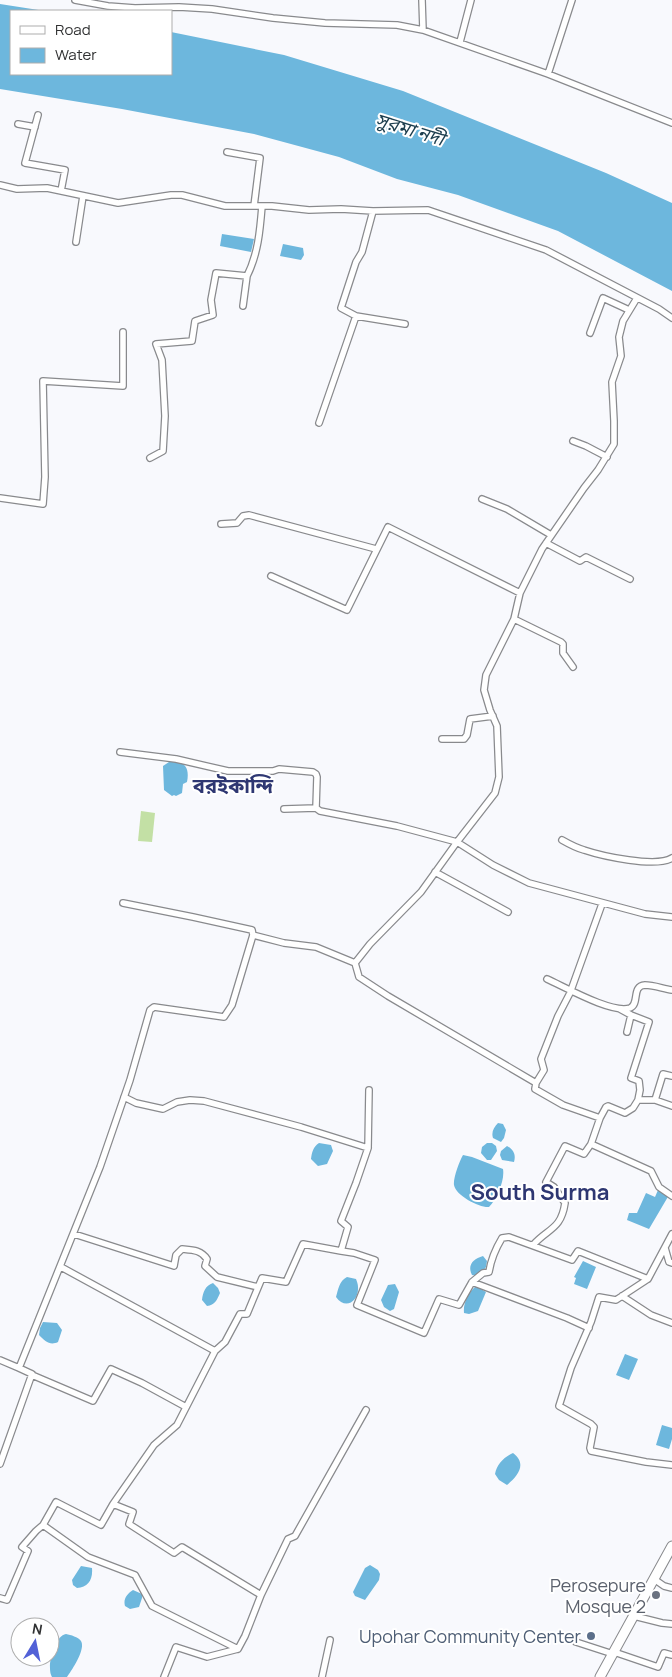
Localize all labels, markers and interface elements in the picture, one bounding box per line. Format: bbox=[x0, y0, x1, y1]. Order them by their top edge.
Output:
legend bbox=[10, 10, 172, 75]
text: Road bbox=[55, 19, 91, 40]
text: Water bbox=[55, 44, 97, 65]
water label: সুরমা নদী bbox=[372, 106, 451, 153]
district label: বরইকান্দি bbox=[192, 772, 274, 799]
district label: South Surma bbox=[471, 1177, 609, 1207]
place label: Perosepure Mosque 2 bbox=[550, 1573, 646, 1618]
marker: Perosepure Mosque 2 bbox=[650, 1589, 662, 1601]
north arrow bbox=[10, 1617, 60, 1667]
text: N bbox=[31, 1618, 44, 1639]
place label: Upohar Community Center bbox=[359, 1624, 582, 1648]
marker: Upohar Community Center bbox=[585, 1630, 597, 1642]

